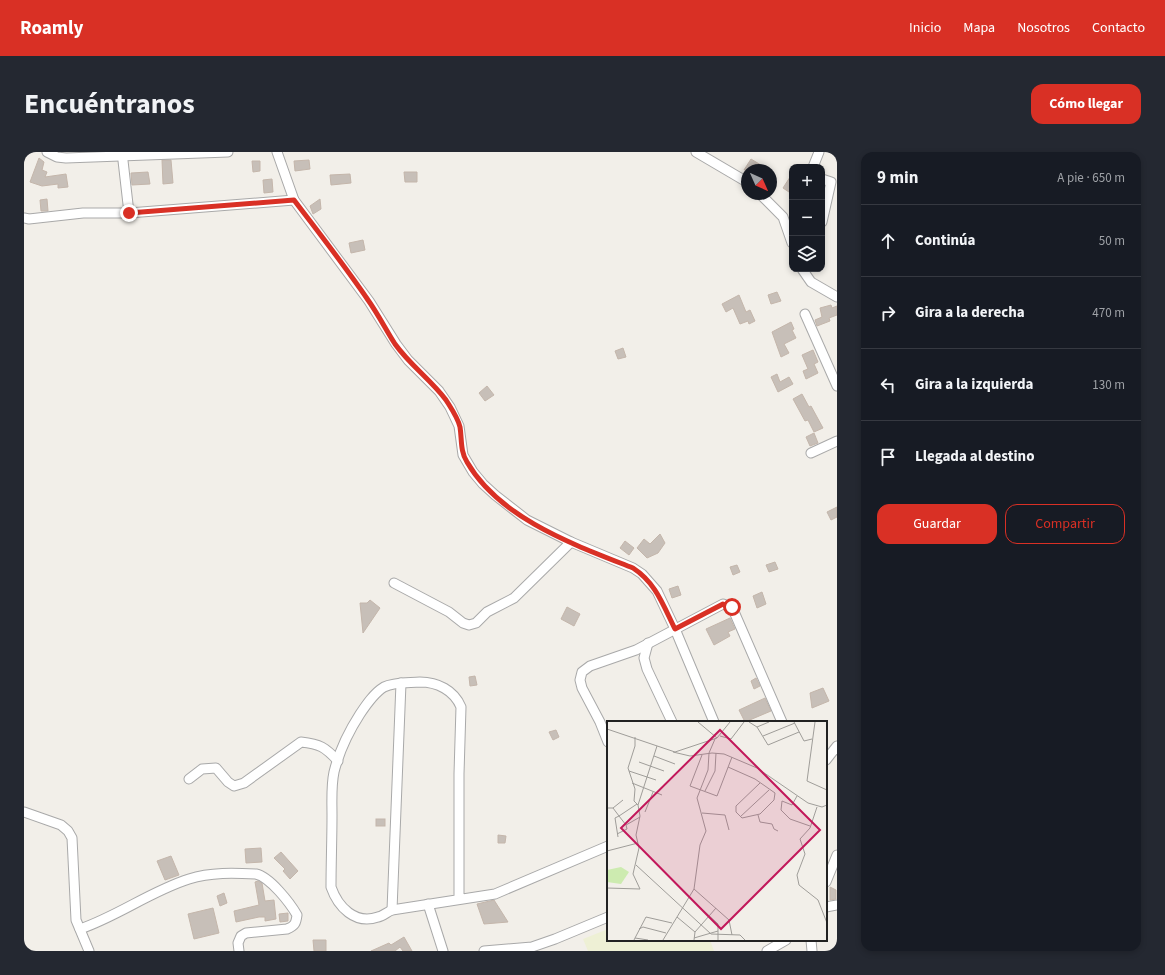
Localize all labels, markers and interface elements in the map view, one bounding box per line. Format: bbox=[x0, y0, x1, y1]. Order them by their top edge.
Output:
text: Roamly bbox=[20, 15, 83, 42]
text: Inicio bbox=[909, 18, 941, 38]
text: Mapa bbox=[963, 18, 995, 38]
text: Nosotros bbox=[1017, 18, 1070, 38]
text: Contacto bbox=[1092, 18, 1145, 38]
text: Encuéntranos bbox=[24, 84, 195, 124]
button: Cómo llegar bbox=[1031, 84, 1141, 124]
north arrow bbox=[741, 164, 777, 200]
map controls bbox=[789, 164, 825, 272]
button: + bbox=[789, 164, 825, 200]
text: 9 min bbox=[877, 166, 918, 190]
text: A pie · 650 m bbox=[1057, 169, 1125, 187]
button: − bbox=[789, 200, 825, 236]
route end bbox=[120, 204, 138, 222]
icon: ahead bbox=[877, 230, 899, 252]
text: Continúa bbox=[915, 230, 976, 251]
text: 50 m bbox=[1099, 232, 1125, 250]
button: layers bbox=[789, 236, 825, 272]
icon: right bbox=[877, 302, 899, 324]
text: Gira a la derecha bbox=[915, 302, 1025, 323]
text: 470 m bbox=[1092, 304, 1125, 322]
icon: left bbox=[877, 374, 899, 396]
text: Gira a la izquierda bbox=[915, 374, 1034, 395]
text: 130 m bbox=[1092, 376, 1125, 394]
icon: arrive bbox=[877, 446, 899, 468]
text: Llegada al destino bbox=[915, 446, 1035, 467]
button: Guardar bbox=[877, 504, 997, 544]
button: Compartir bbox=[1005, 504, 1125, 544]
route start bbox=[723, 598, 741, 616]
inset map bbox=[607, 721, 827, 941]

